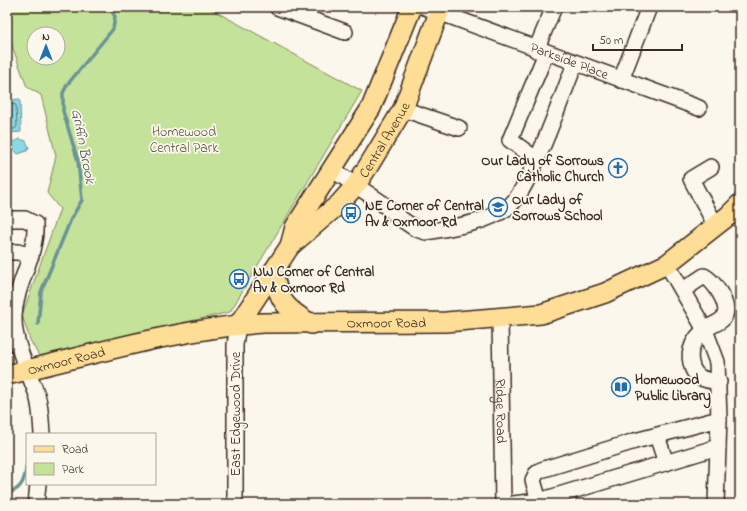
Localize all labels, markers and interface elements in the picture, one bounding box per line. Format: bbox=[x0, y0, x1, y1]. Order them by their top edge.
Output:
north arrow bbox=[26, 26, 66, 66]
scale bar bbox=[593, 26, 682, 52]
text: N bbox=[42, 29, 50, 45]
text: 50 m bbox=[599, 32, 623, 50]
street label: Parkside Place bbox=[527, 38, 612, 86]
street label: Central Avenue bbox=[354, 99, 417, 183]
water label: Griffin Brook bbox=[65, 107, 101, 187]
park label: Homewood Central Park bbox=[150, 122, 219, 159]
place label: Our Lady of Sorrows Catholic Church bbox=[481, 151, 604, 188]
church icon: Our Lady of Sorrows Catholic Church bbox=[607, 157, 629, 179]
place label: Our Lady of Sorrows School bbox=[512, 190, 603, 227]
place label: NE Corner of Central Av & Oxmoor Rd bbox=[365, 196, 484, 233]
school or university icon: Our Lady of Sorrows School bbox=[487, 196, 509, 218]
bus stop icon: NE Corner of Central Av & Oxmoor Rd bbox=[340, 202, 362, 224]
place label: NW Corner of Central Av & Oxmoor Rd bbox=[253, 262, 375, 299]
bus stop icon: NW Corner of Central Av & Oxmoor Rd bbox=[228, 268, 250, 290]
street label: Oxmoor Road bbox=[347, 313, 426, 335]
street label: Oxmoor Road bbox=[26, 342, 108, 382]
street label: East Edgewood Drive bbox=[226, 351, 248, 476]
place label: Homewood Public Library bbox=[635, 370, 711, 409]
library icon: Homewood Public Library bbox=[610, 376, 632, 398]
street label: Ridge Road bbox=[488, 378, 511, 444]
legend bbox=[26, 433, 156, 485]
text: Road bbox=[62, 441, 88, 459]
text: Park bbox=[62, 461, 84, 479]

